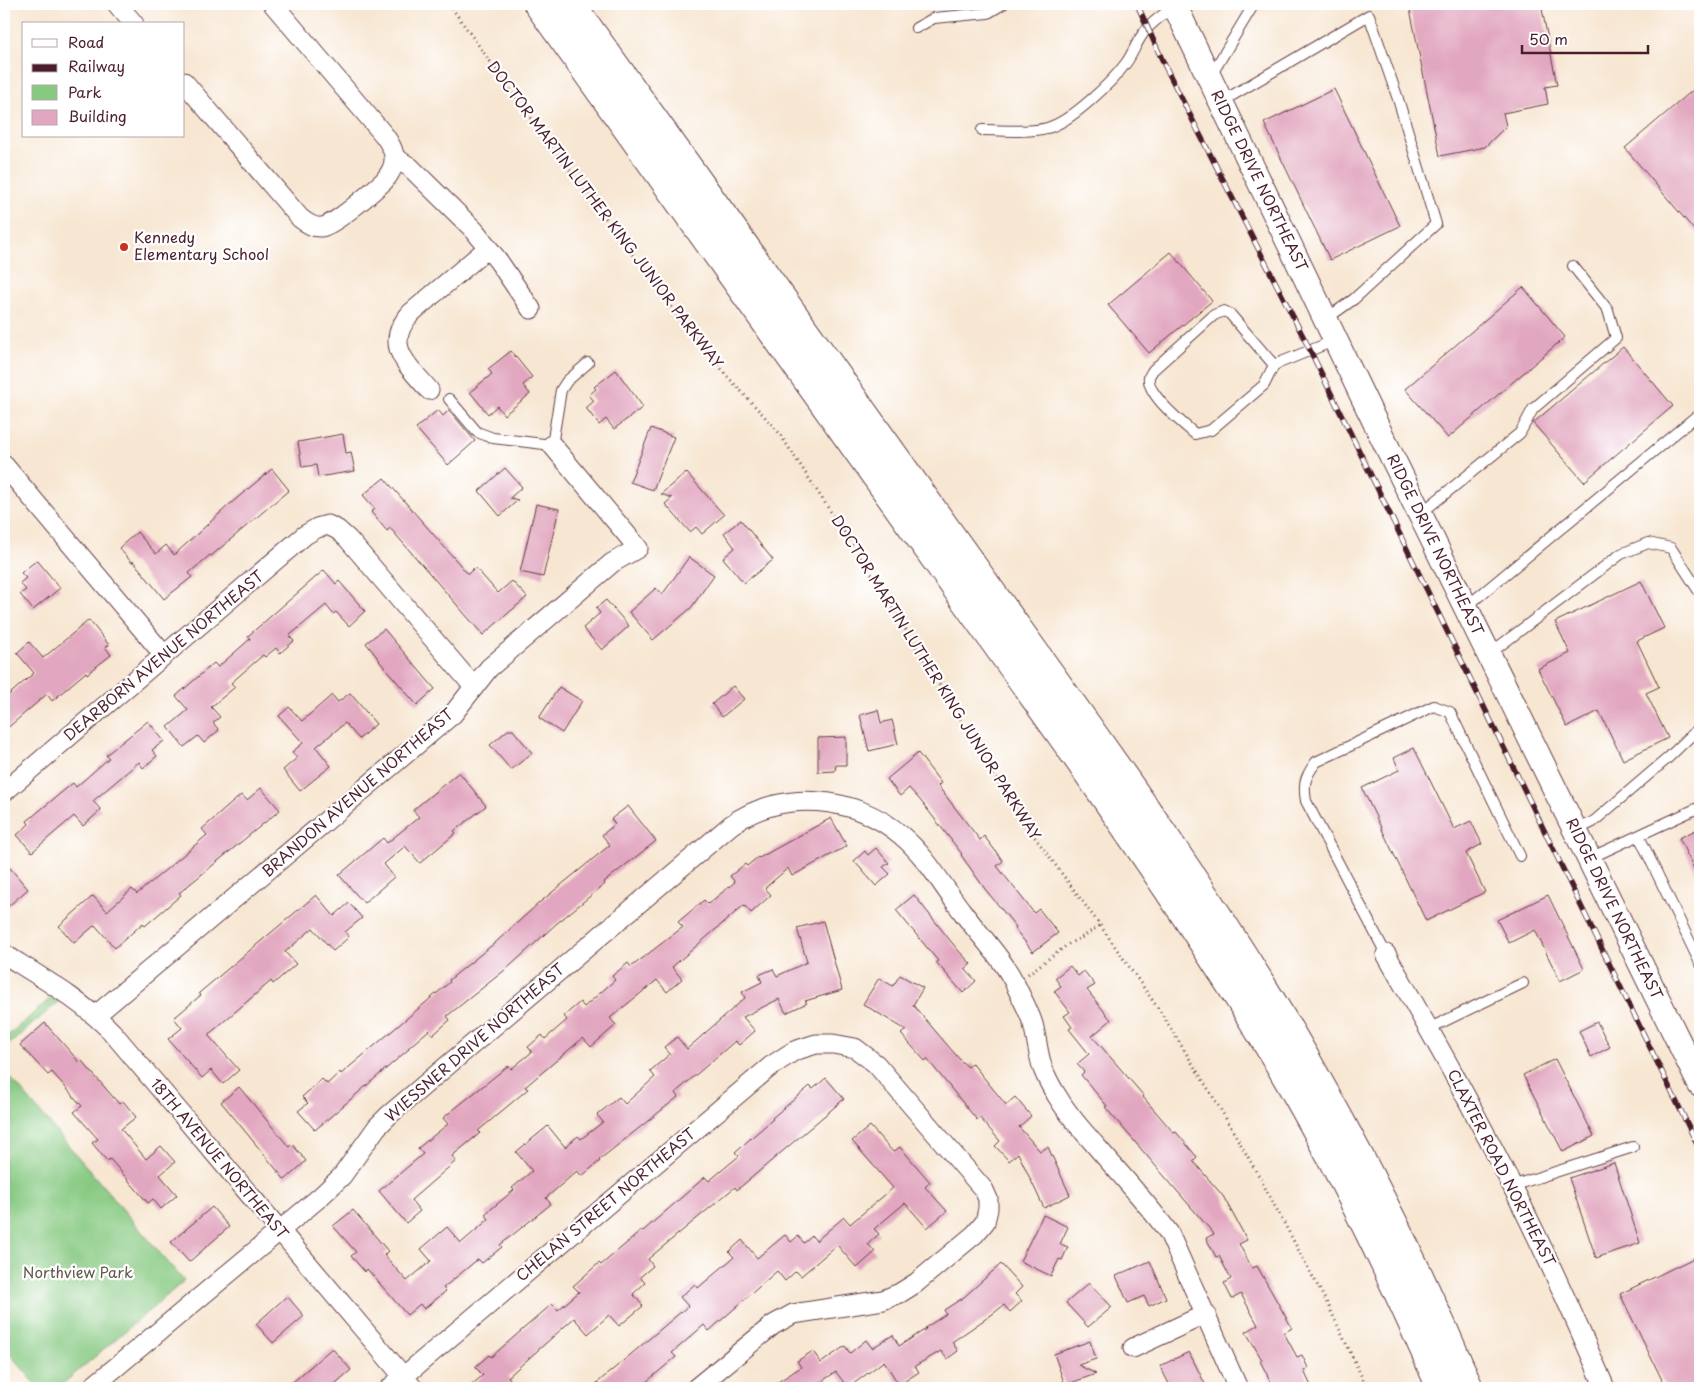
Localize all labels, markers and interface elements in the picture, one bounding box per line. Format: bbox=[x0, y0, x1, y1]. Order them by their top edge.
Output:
legend bbox=[22, 22, 185, 138]
scale bar bbox=[1522, 22, 1648, 54]
text: 50 m bbox=[1529, 27, 1568, 50]
text: Road bbox=[68, 30, 104, 53]
text: Railway bbox=[68, 54, 125, 77]
street label: DOCTOR MARTIN LUTHER KING JUNIOR PARKWAY bbox=[483, 55, 730, 373]
text: Park bbox=[68, 80, 102, 103]
street label: RIDGE DRIVE NORTHEAST bbox=[1206, 86, 1315, 276]
text: Building bbox=[68, 104, 127, 127]
place label: Kennedy Elementary School bbox=[134, 225, 269, 265]
marker: Kennedy Elementary School bbox=[118, 241, 130, 253]
street label: RIDGE DRIVE NORTHEAST bbox=[1382, 450, 1491, 640]
street label: DOCTOR MARTIN LUTHER KING JUNIOR PARKWAY bbox=[827, 510, 1048, 845]
street label: DEARBORN AVENUE NORTHEAST bbox=[58, 564, 269, 746]
street label: BRANDON AVENUE NORTHEAST bbox=[256, 702, 458, 882]
street label: RIDGE DRIVE NORTHEAST bbox=[1561, 814, 1670, 1004]
street label: WIESSNER DRIVE NORTHEAST bbox=[379, 957, 569, 1126]
street label: CLAXTER ROAD NORTHEAST bbox=[1442, 1065, 1563, 1271]
street label: 18TH AVENUE NORTHEAST bbox=[146, 1072, 295, 1244]
street label: CHELAN STREET NORTHEAST bbox=[510, 1121, 700, 1286]
park label: Northview Park bbox=[23, 1260, 133, 1283]

